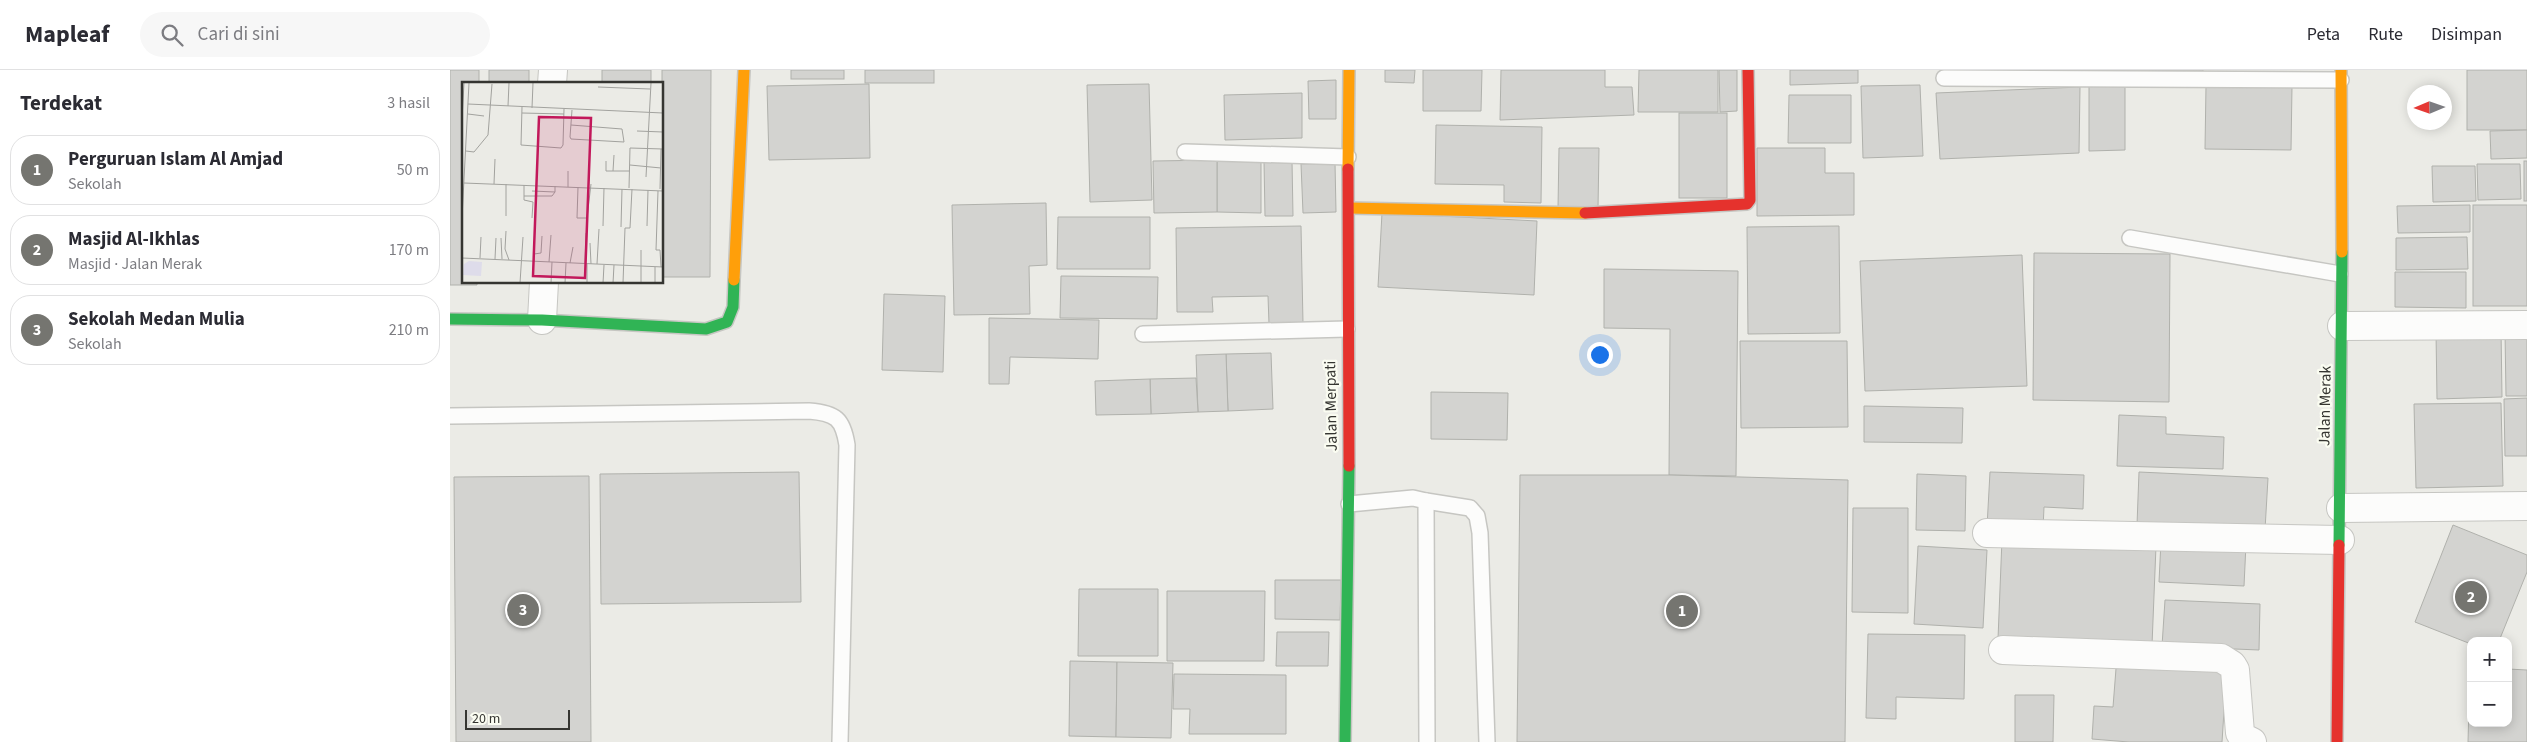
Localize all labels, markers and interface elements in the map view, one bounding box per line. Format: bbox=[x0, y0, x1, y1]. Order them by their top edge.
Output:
search box bbox=[140, 12, 490, 57]
text: Mapleaf bbox=[25, 17, 110, 52]
icon: search bbox=[158, 21, 186, 49]
text: Cari di sini bbox=[198, 21, 280, 48]
text: Peta bbox=[2307, 22, 2340, 47]
text: Rute bbox=[2368, 22, 2403, 47]
text: Disimpan bbox=[2431, 22, 2502, 47]
inset map bbox=[462, 82, 664, 284]
north arrow bbox=[2407, 85, 2452, 130]
text: Terdekat bbox=[20, 88, 102, 118]
text: 3 hasil bbox=[387, 92, 430, 114]
text: Perguruan Islam Al Amjad bbox=[68, 146, 283, 173]
text: 1 bbox=[33, 159, 41, 181]
text: 50 m bbox=[397, 159, 429, 181]
text: Sekolah bbox=[68, 173, 122, 195]
text: Masjid Al-Ikhlas bbox=[68, 226, 200, 253]
text: 2 bbox=[33, 239, 41, 261]
text: 170 m bbox=[389, 239, 429, 261]
text: Masjid · Jalan Merak bbox=[68, 253, 202, 275]
text: Sekolah Medan Mulia bbox=[68, 306, 245, 333]
text: 3 bbox=[33, 319, 41, 341]
text: 210 m bbox=[389, 319, 429, 341]
text: Sekolah bbox=[68, 333, 122, 355]
your location bbox=[1587, 342, 1613, 368]
street label: Jalan Merpati bbox=[1319, 360, 1343, 452]
street label: Jalan Merak bbox=[2313, 365, 2337, 446]
pin: 2 bbox=[2455, 578, 2487, 616]
pin: 3 bbox=[507, 591, 539, 629]
pin: 1 bbox=[1666, 592, 1698, 630]
map controls bbox=[2467, 637, 2512, 727]
button: + bbox=[2467, 637, 2512, 682]
button: − bbox=[2467, 682, 2512, 727]
scale bar bbox=[465, 707, 570, 730]
text: 20 m bbox=[472, 709, 500, 729]

